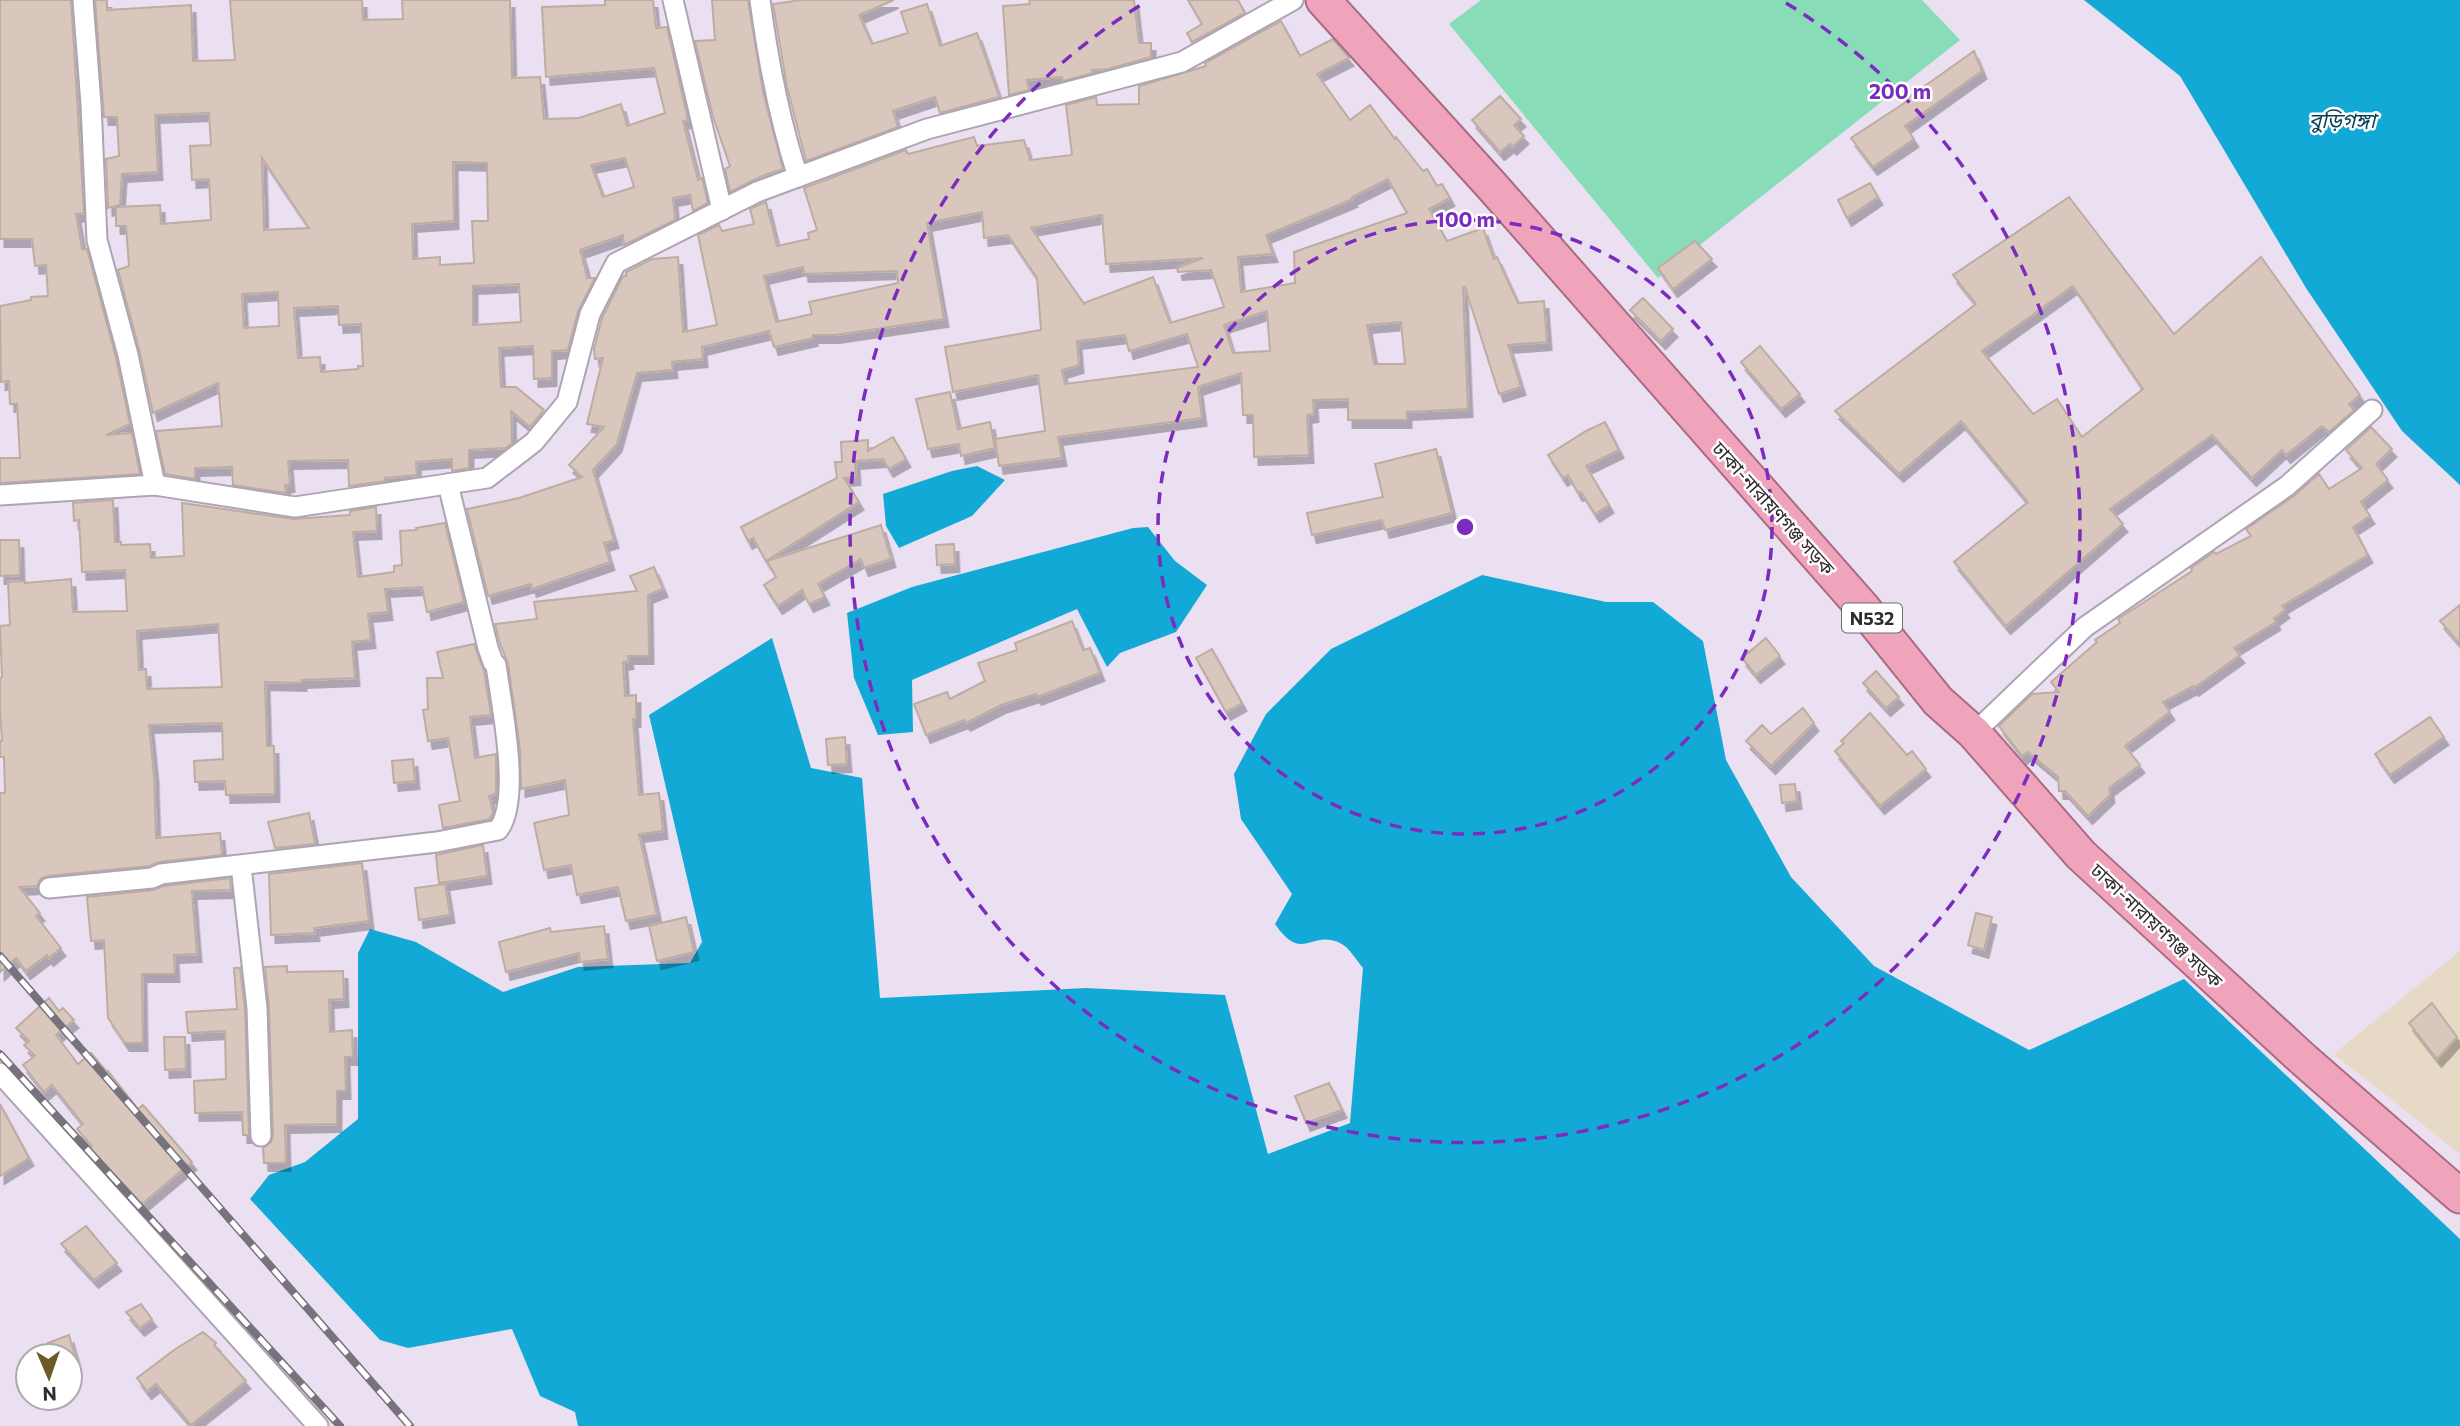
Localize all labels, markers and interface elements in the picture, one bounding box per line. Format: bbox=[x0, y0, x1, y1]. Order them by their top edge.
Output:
text: 200 m bbox=[1869, 78, 1931, 103]
water label: বুড়িগঙ্গা bbox=[2309, 107, 2380, 133]
text: 100 m bbox=[1435, 206, 1495, 231]
street label: ঢাকা-নারায়ণগঞ্জ সড়ক bbox=[1707, 436, 1840, 580]
centre of rings bbox=[1453, 515, 1477, 539]
road number: N532 bbox=[1842, 604, 1902, 632]
street label: ঢাকা-নারায়ণগঞ্জ সড়ক bbox=[2086, 857, 2228, 992]
north arrow bbox=[14, 1342, 84, 1412]
text: N bbox=[42, 1383, 57, 1406]

